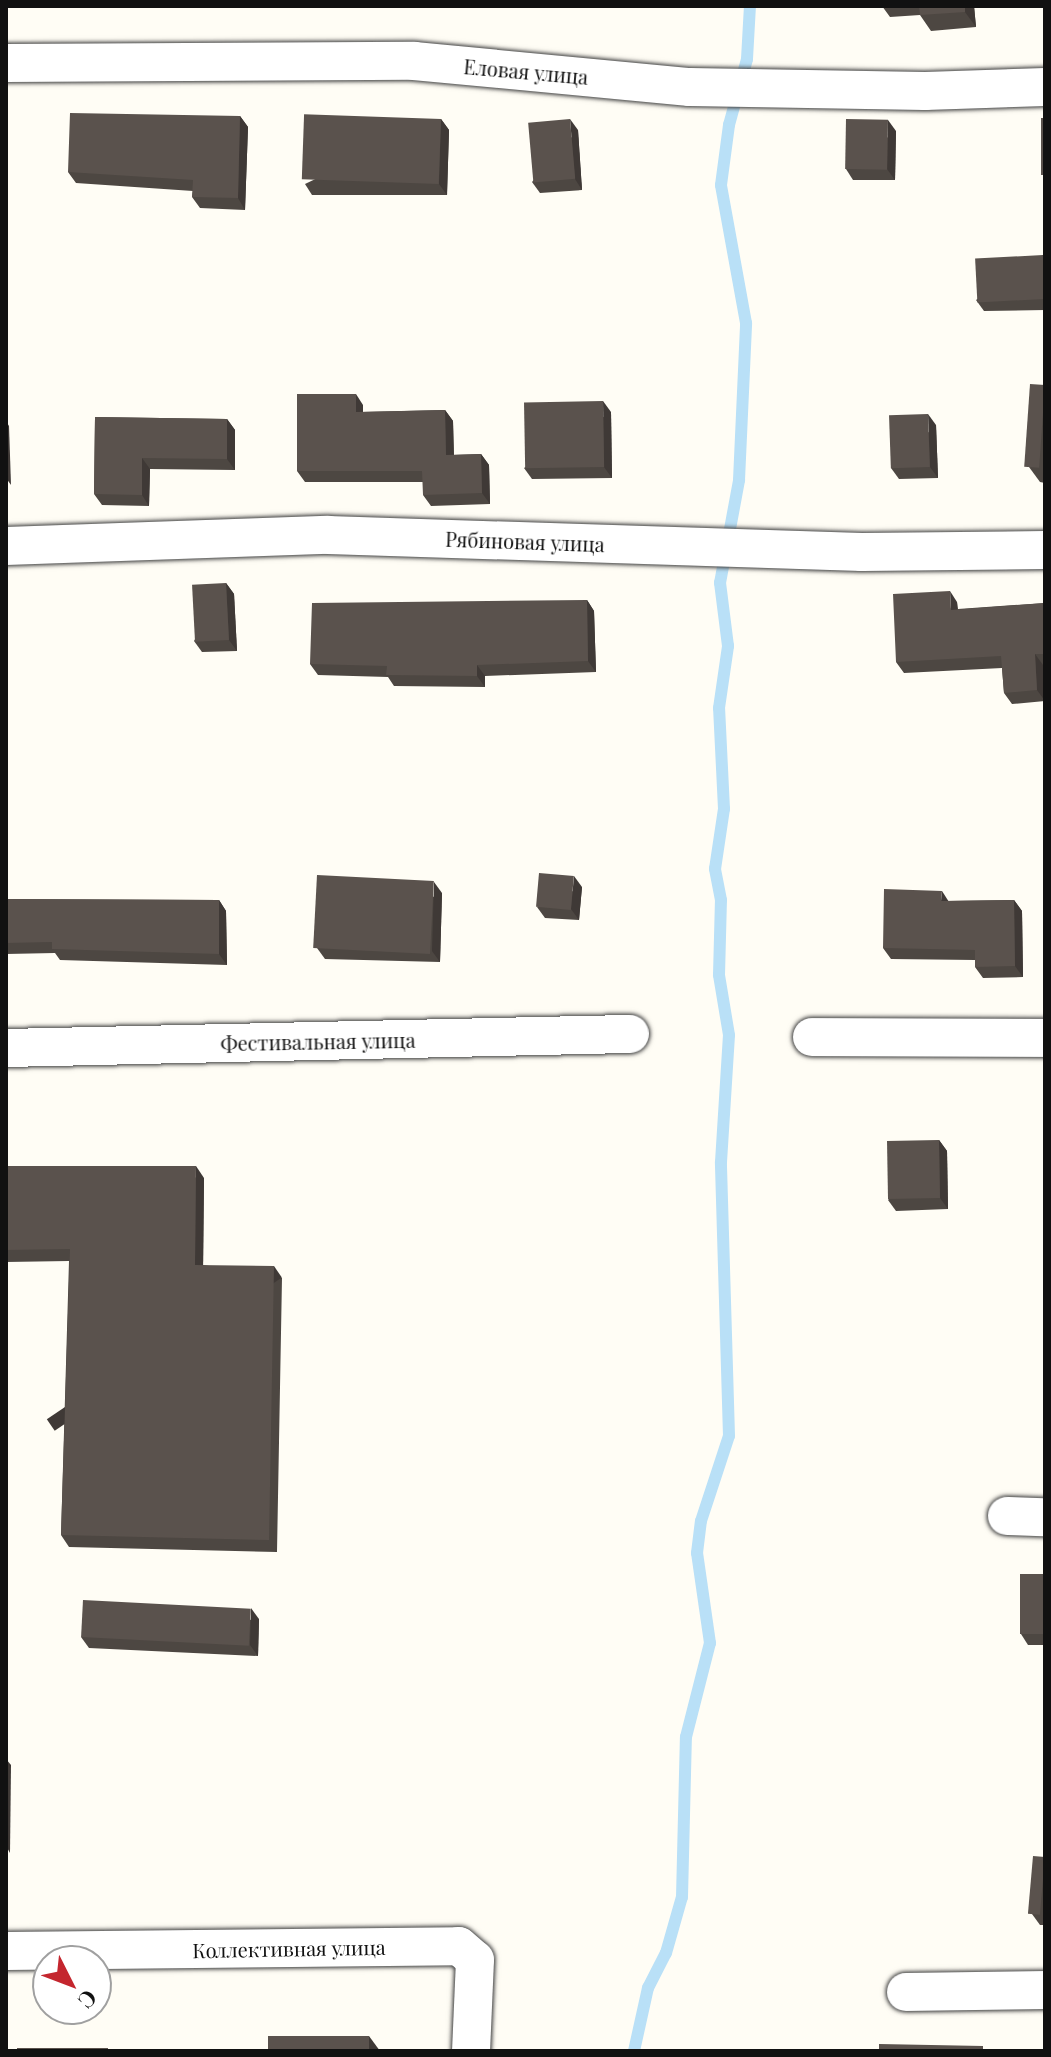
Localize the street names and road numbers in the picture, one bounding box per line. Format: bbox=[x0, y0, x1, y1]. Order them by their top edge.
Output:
street label: Еловая улица bbox=[463, 54, 589, 88]
street label: Рябиновая улица bbox=[445, 526, 605, 556]
street label: Фестивальная улица bbox=[220, 1027, 416, 1055]
street label: Коллективная улица bbox=[192, 1934, 386, 1962]

